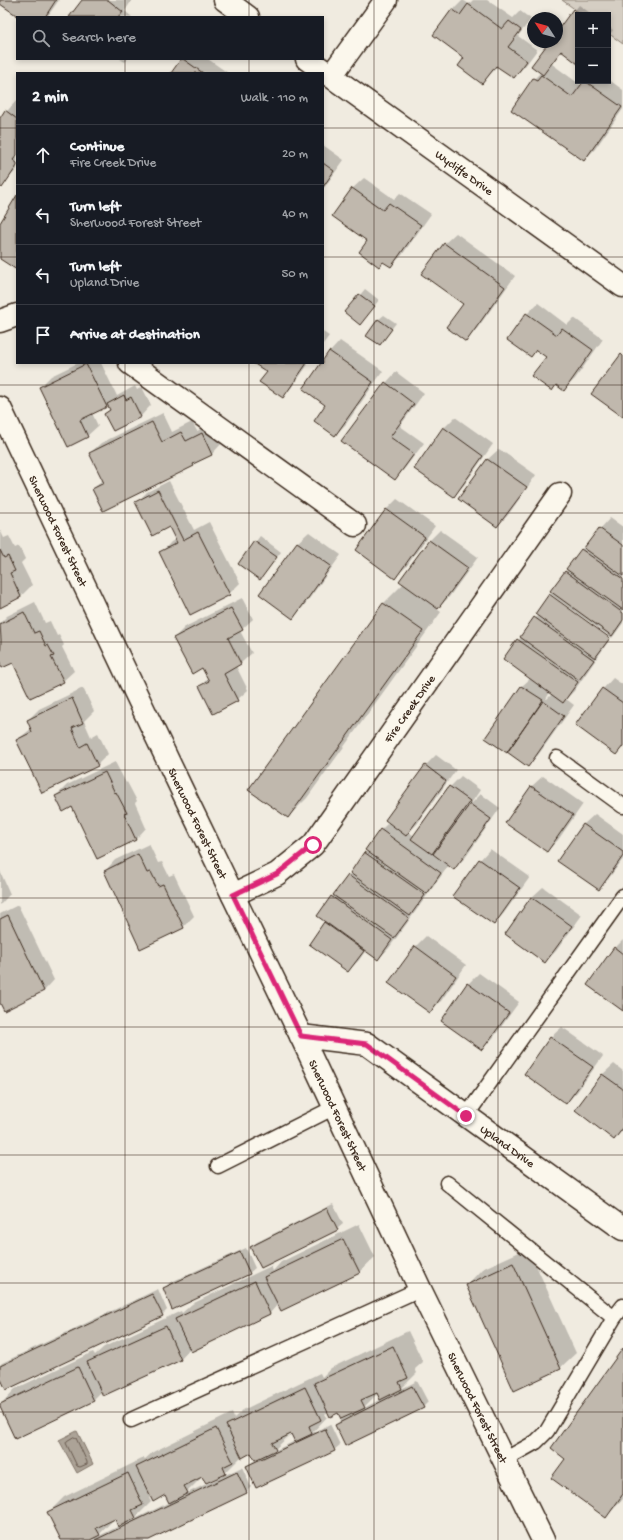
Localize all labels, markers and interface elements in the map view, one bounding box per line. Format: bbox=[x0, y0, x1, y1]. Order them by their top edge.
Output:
north arrow bbox=[527, 12, 563, 48]
map controls bbox=[575, 12, 611, 84]
button: + bbox=[575, 12, 611, 48]
search box bbox=[16, 16, 324, 60]
icon: search bbox=[30, 27, 52, 49]
text: Search here bbox=[62, 29, 136, 47]
button: − bbox=[575, 48, 611, 84]
text: 2 min bbox=[32, 88, 68, 108]
text: Walk · 110 m bbox=[241, 91, 308, 106]
text: Continue bbox=[70, 138, 124, 156]
icon: ahead bbox=[32, 144, 54, 166]
text: 20 m bbox=[282, 147, 308, 162]
street label: Wycliffe Drive bbox=[432, 148, 496, 200]
text: Fire Creek Drive bbox=[70, 156, 156, 171]
text: Turn left bbox=[70, 198, 121, 216]
icon: left bbox=[32, 204, 54, 226]
text: 40 m bbox=[282, 207, 308, 222]
text: Sherwood Forest Street bbox=[70, 216, 201, 231]
text: Turn left bbox=[70, 258, 121, 276]
icon: left bbox=[32, 264, 54, 286]
text: 50 m bbox=[281, 267, 308, 282]
text: Upland Drive bbox=[70, 276, 139, 291]
icon: arrive bbox=[32, 324, 54, 346]
text: Arrive at destination bbox=[70, 326, 200, 344]
street label: Sherwood Forest Street bbox=[24, 474, 90, 590]
street label: Fire Creek Drive bbox=[382, 672, 440, 747]
street label: Sherwood Forest Street bbox=[164, 766, 229, 883]
route start bbox=[304, 836, 322, 854]
street label: Sherwood Forest Street bbox=[304, 1058, 369, 1175]
route end bbox=[457, 1107, 475, 1125]
street label: Upland Drive bbox=[476, 1123, 537, 1172]
street label: Sherwood Forest Street bbox=[443, 1351, 510, 1467]

